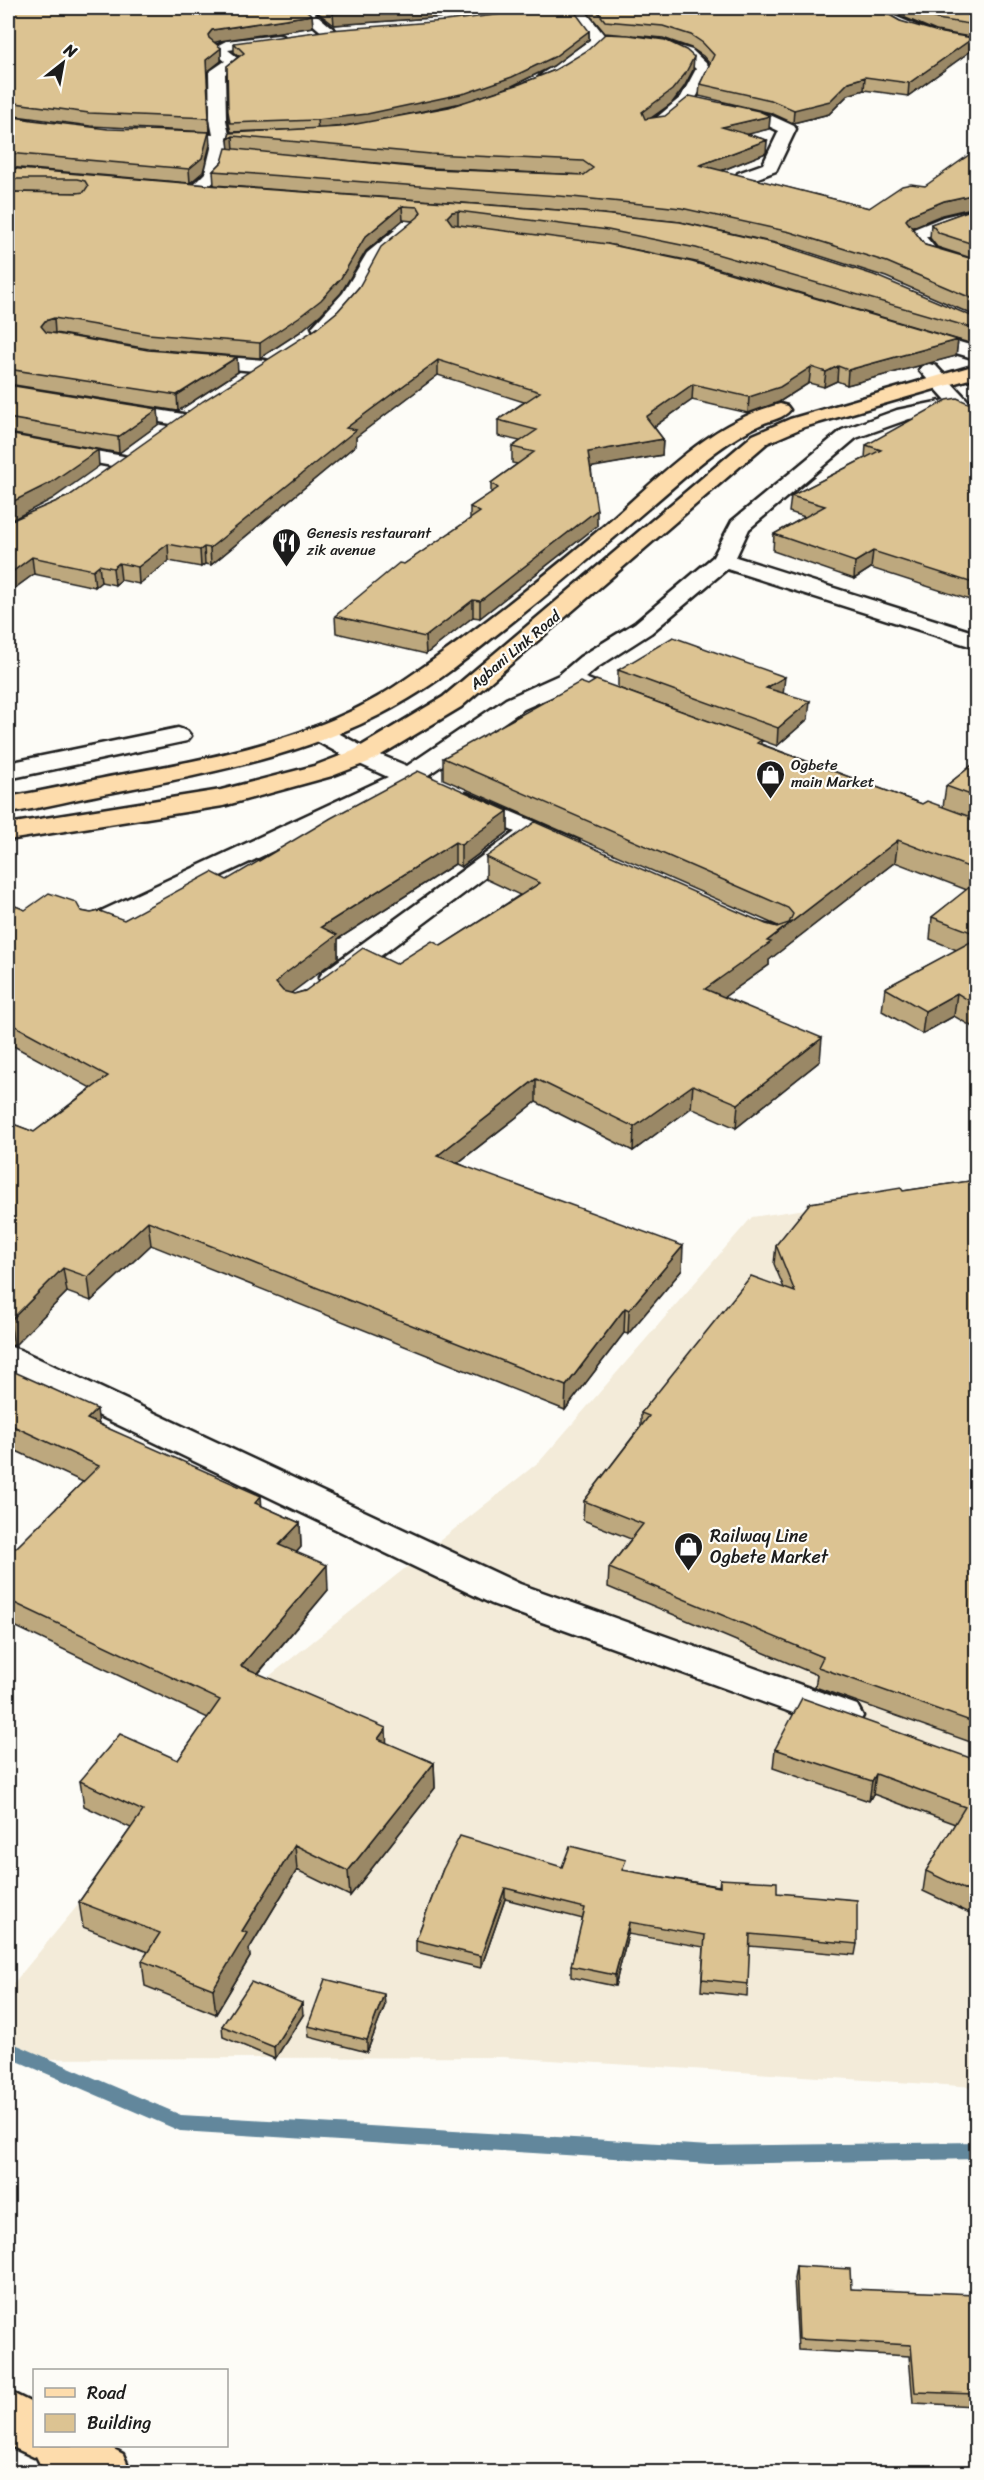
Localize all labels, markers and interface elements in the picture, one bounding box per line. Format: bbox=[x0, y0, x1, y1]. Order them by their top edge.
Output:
north arrow bbox=[33, 33, 93, 93]
text: N bbox=[57, 35, 83, 66]
place label: Genesis restaurant zik avenue bbox=[306, 520, 432, 563]
restaurant icon: Genesis restaurant zik avenue bbox=[270, 526, 302, 568]
street label: Agbani Link Road bbox=[463, 603, 567, 697]
place label: Ogbete main Market bbox=[791, 752, 875, 795]
shop icon: Ogbete main Market bbox=[754, 758, 786, 800]
place label: Railway Line Ogbete Market bbox=[710, 1520, 829, 1573]
shop icon: Railway Line Ogbete Market bbox=[673, 1530, 705, 1572]
legend bbox=[33, 2369, 228, 2447]
text: Road bbox=[87, 2377, 127, 2409]
text: Building bbox=[87, 2407, 151, 2439]

